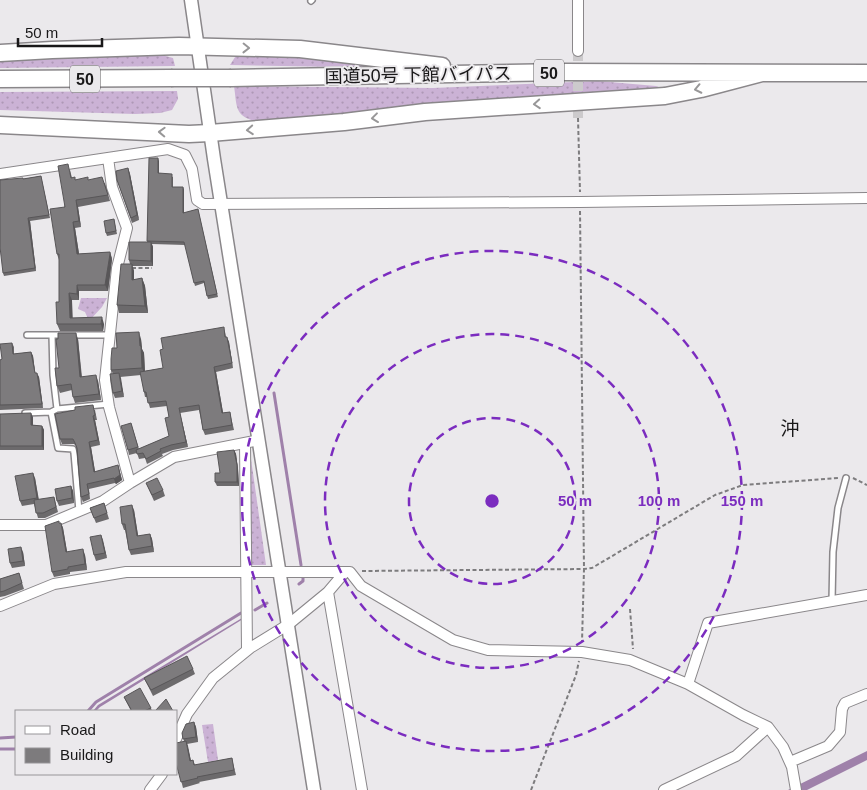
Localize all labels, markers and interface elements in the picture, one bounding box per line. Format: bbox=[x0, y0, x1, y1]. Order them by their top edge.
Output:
scale bar bbox=[18, 15, 101, 47]
text: 50 m bbox=[25, 24, 58, 41]
one-way arrow bbox=[242, 43, 250, 53]
road number: 50 bbox=[534, 59, 564, 86]
street label: 国道50号 下館バイパス bbox=[325, 63, 511, 87]
road number: 50 bbox=[70, 66, 100, 92]
one-way arrow bbox=[694, 84, 703, 94]
one-way arrow bbox=[533, 99, 541, 110]
one-way arrow bbox=[371, 112, 379, 123]
one-way arrow bbox=[245, 124, 253, 135]
one-way arrow bbox=[157, 127, 165, 138]
district label: 沖 bbox=[780, 418, 800, 439]
centre of rings bbox=[483, 492, 501, 510]
text: 50 m bbox=[558, 492, 592, 509]
text: 100 m bbox=[638, 492, 680, 509]
text: 150 m bbox=[721, 492, 763, 509]
legend bbox=[15, 710, 178, 775]
text: Road bbox=[60, 721, 96, 738]
text: Building bbox=[60, 746, 113, 763]

